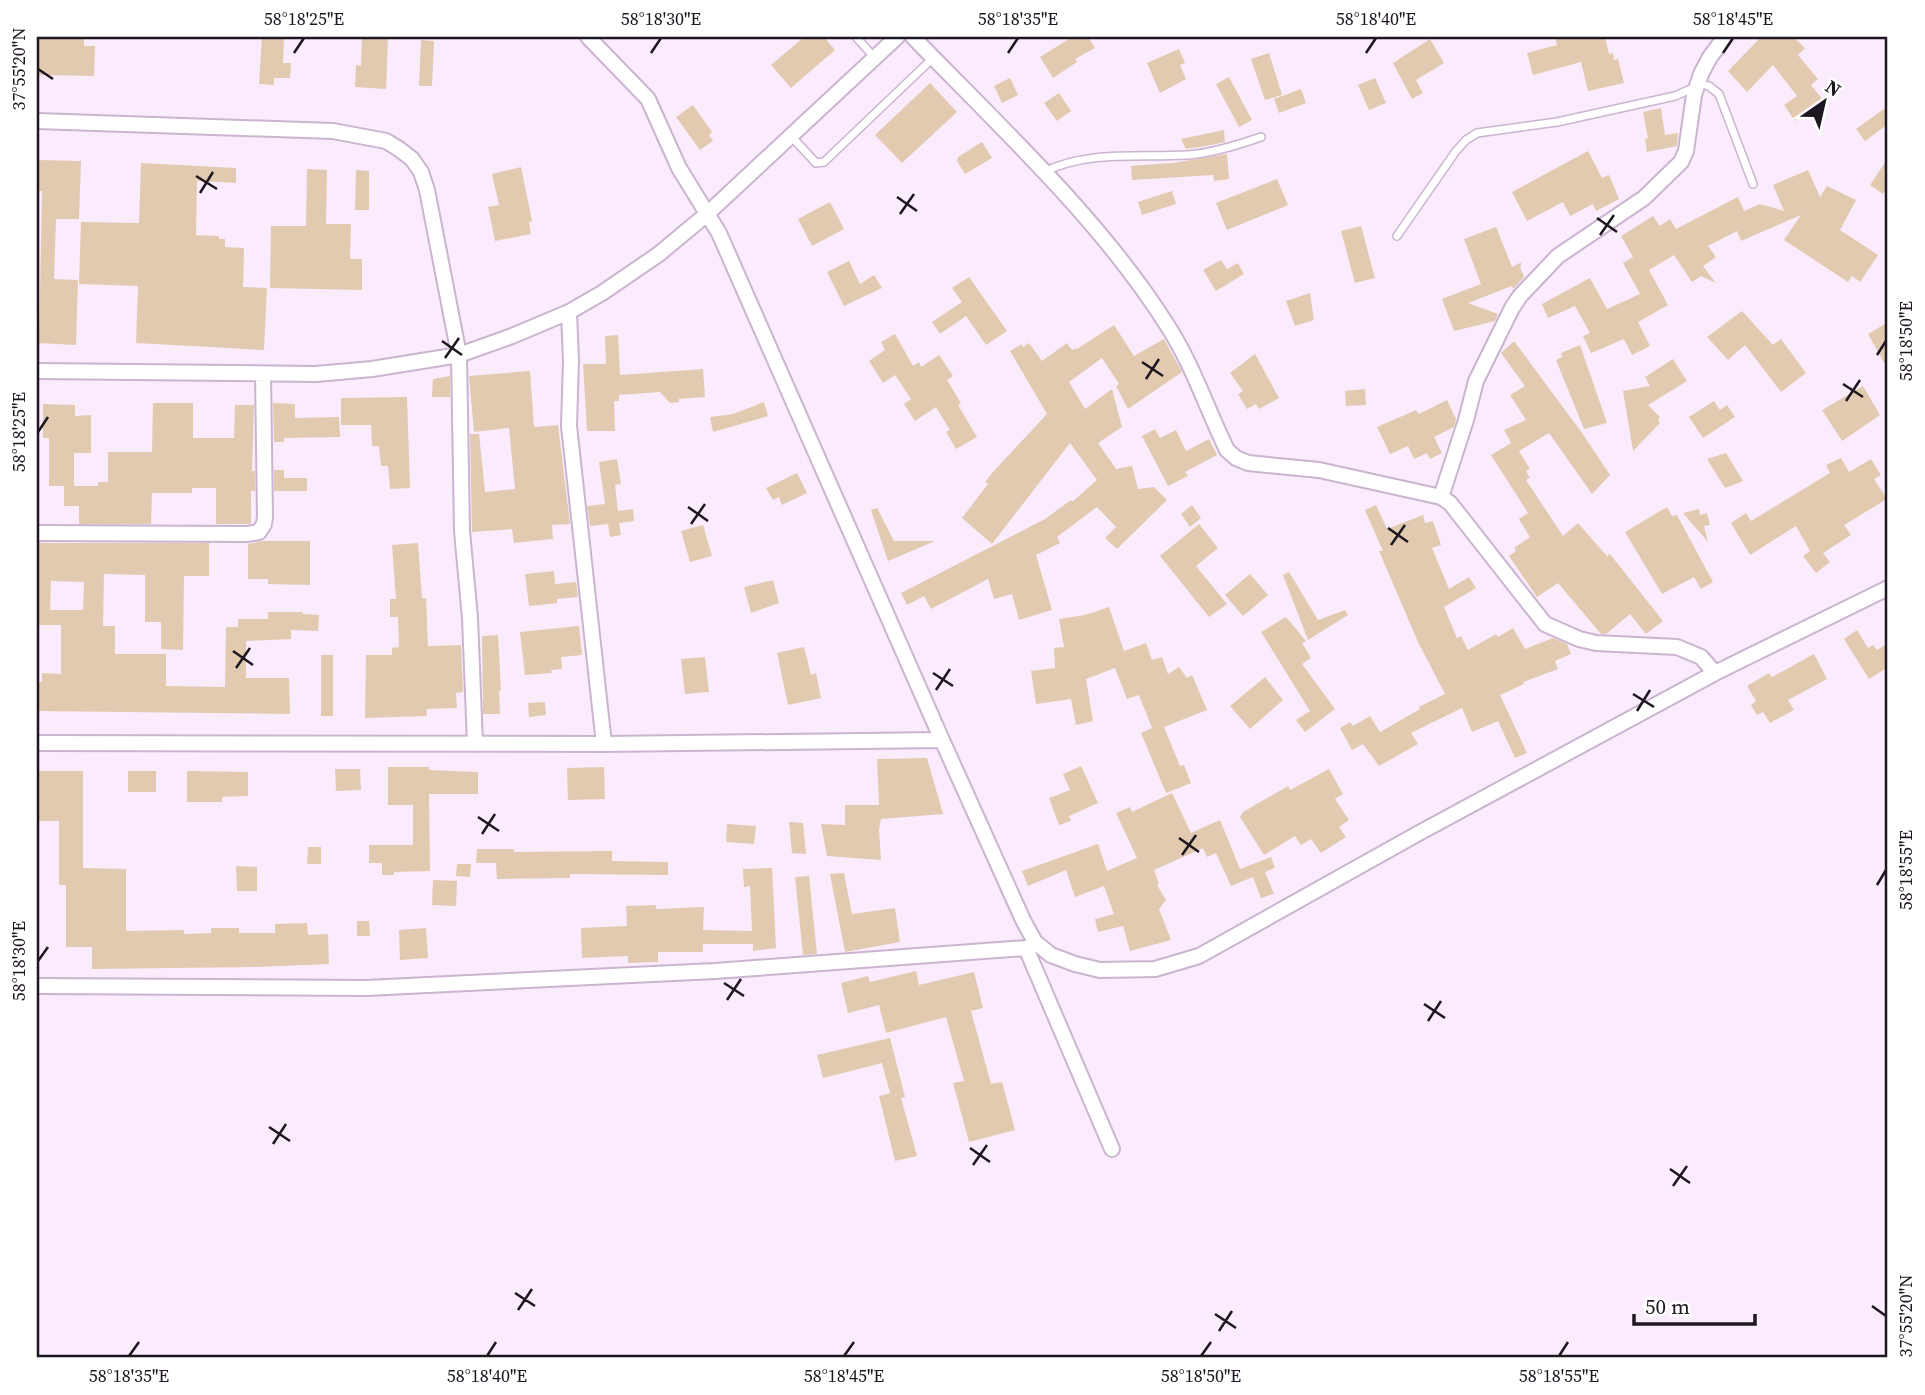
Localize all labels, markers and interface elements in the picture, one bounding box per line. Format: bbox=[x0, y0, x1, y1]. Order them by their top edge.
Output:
text: 58°18'25"E bbox=[264, 6, 344, 31]
text: 58°18'30"E bbox=[621, 6, 701, 31]
text: 58°18'35"E bbox=[978, 6, 1058, 31]
text: 58°18'40"E bbox=[1336, 6, 1416, 31]
text: 58°18'45"E bbox=[1693, 6, 1773, 31]
text: 37°55'20"N bbox=[6, 28, 31, 110]
north arrow bbox=[1788, 66, 1858, 136]
text: N bbox=[1820, 73, 1847, 103]
text: 58°18'50"E bbox=[1893, 301, 1918, 381]
text: 58°18'25"E bbox=[6, 392, 31, 472]
text: 58°18'55"E bbox=[1893, 830, 1918, 910]
text: 58°18'30"E bbox=[6, 921, 31, 1001]
text: 37°55'20"N bbox=[1893, 1275, 1918, 1357]
scale bar bbox=[1634, 1283, 1755, 1327]
text: 50 m bbox=[1645, 1292, 1690, 1321]
text: 58°18'35"E bbox=[89, 1363, 169, 1388]
text: 58°18'40"E bbox=[447, 1363, 527, 1388]
text: 58°18'45"E bbox=[804, 1363, 884, 1388]
text: 58°18'50"E bbox=[1161, 1363, 1241, 1388]
text: 58°18'55"E bbox=[1519, 1363, 1599, 1388]

